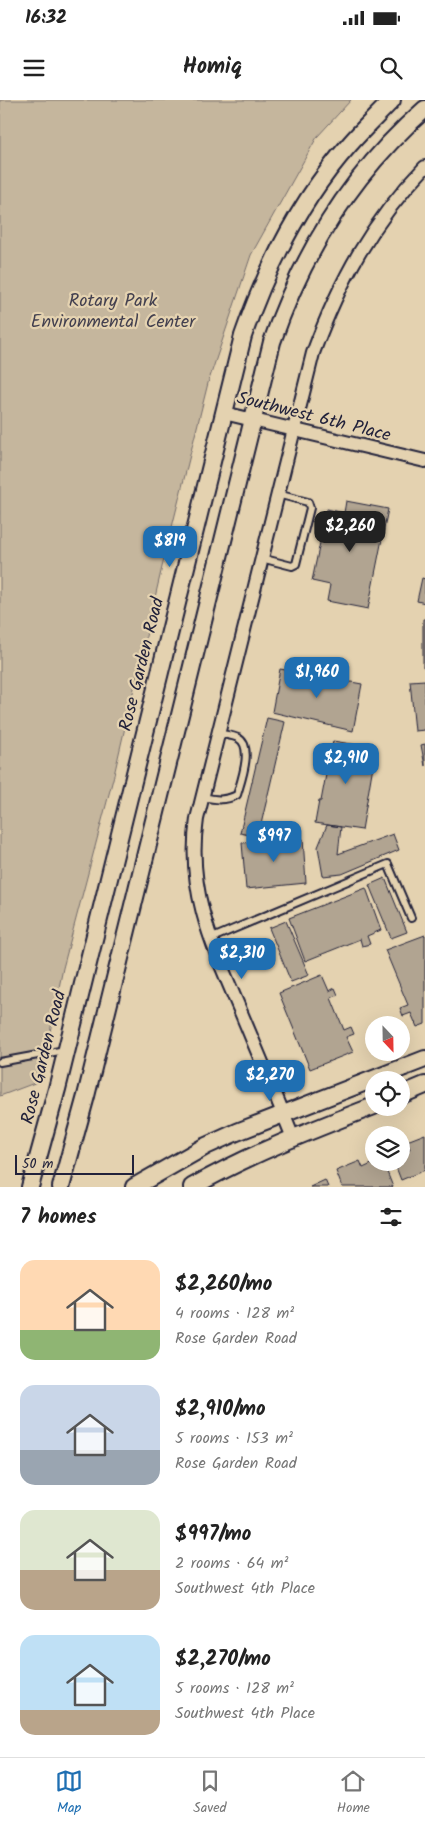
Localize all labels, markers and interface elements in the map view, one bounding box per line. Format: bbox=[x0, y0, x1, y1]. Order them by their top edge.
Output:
text: 16:32 bbox=[25, 3, 67, 33]
text: Homiq bbox=[183, 50, 242, 85]
icon: menu bbox=[20, 54, 48, 82]
icon: search bbox=[377, 54, 405, 82]
park label: Rotary Park Environmental Center bbox=[31, 287, 196, 337]
street label: Southwest 6th Place bbox=[234, 384, 394, 451]
pin: $2,260 bbox=[309, 510, 391, 553]
text: $2,260 bbox=[325, 514, 375, 539]
pin: $819 bbox=[140, 526, 200, 568]
text: $819 bbox=[154, 529, 186, 554]
street label: Rose Garden Road bbox=[112, 593, 173, 734]
pin: $1,960 bbox=[276, 656, 358, 699]
text: $1,960 bbox=[295, 660, 339, 685]
pin: $2,910 bbox=[305, 742, 387, 785]
text: $2,910 bbox=[324, 746, 368, 771]
pin: $997 bbox=[244, 820, 304, 863]
text: $997 bbox=[257, 824, 291, 849]
pin: $2,310 bbox=[201, 938, 283, 980]
text: $2,310 bbox=[220, 941, 264, 966]
street label: Rose Garden Road bbox=[14, 986, 75, 1127]
north arrow bbox=[365, 1016, 410, 1061]
map controls bbox=[365, 1016, 410, 1171]
pin: $2,270 bbox=[229, 1060, 311, 1102]
text: $2,270 bbox=[246, 1063, 294, 1088]
button: locate bbox=[365, 1071, 410, 1116]
button: layers bbox=[365, 1126, 410, 1171]
scale bar bbox=[15, 1152, 134, 1175]
text: 50 m bbox=[22, 1153, 53, 1175]
text: 7 homes bbox=[20, 1201, 97, 1234]
icon: filters bbox=[377, 1203, 405, 1231]
text: $2,260/mo bbox=[175, 1268, 272, 1301]
icon: home bbox=[60, 1280, 120, 1340]
text: 4 rooms · 128 m² bbox=[175, 1301, 294, 1326]
text: Rose Garden Road bbox=[175, 1326, 297, 1351]
text: $2,910/mo bbox=[175, 1393, 266, 1426]
icon: home bbox=[60, 1405, 120, 1465]
text: 5 rooms · 153 m² bbox=[175, 1426, 293, 1451]
text: Rose Garden Road bbox=[175, 1451, 297, 1476]
text: $997/mo bbox=[175, 1518, 251, 1551]
icon: home bbox=[60, 1530, 120, 1590]
text: 2 rooms · 64 m² bbox=[175, 1551, 288, 1576]
text: Southwest 4th Place bbox=[175, 1576, 315, 1601]
text: $2,270/mo bbox=[175, 1643, 271, 1676]
icon: home bbox=[60, 1655, 120, 1715]
text: 5 rooms · 128 m² bbox=[175, 1676, 294, 1701]
text: Southwest 4th Place bbox=[175, 1701, 315, 1726]
tab: Map bbox=[55, 1767, 83, 1819]
tab: Saved bbox=[193, 1767, 227, 1819]
tab: Home bbox=[337, 1767, 370, 1819]

